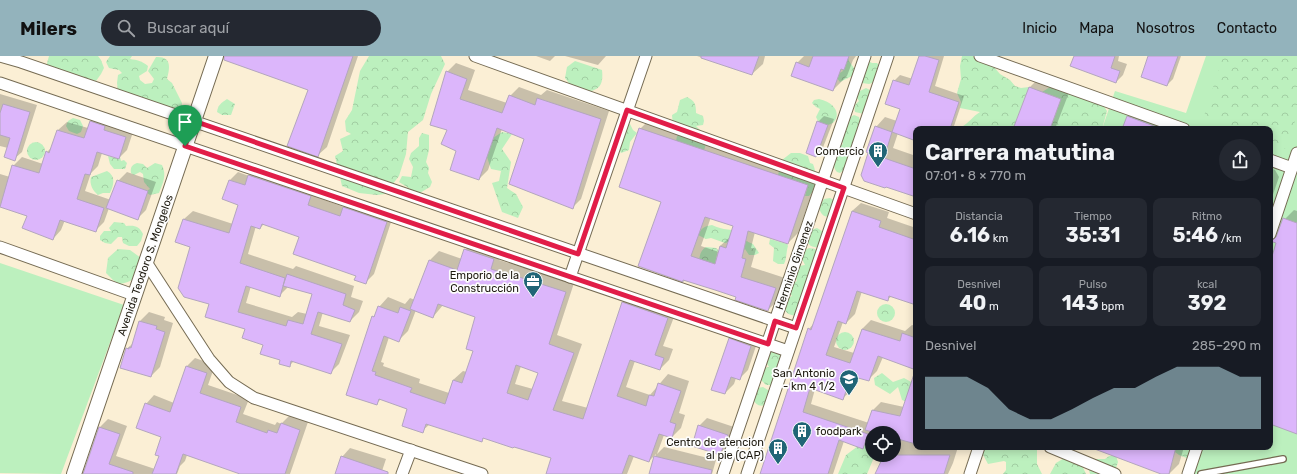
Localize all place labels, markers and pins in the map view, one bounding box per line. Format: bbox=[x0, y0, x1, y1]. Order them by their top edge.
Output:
pin bbox=[168, 105, 202, 146]
building icon: Comercio bbox=[867, 140, 889, 168]
place label: Comercio bbox=[815, 145, 864, 158]
place label: Emporio de la Construcción bbox=[450, 269, 519, 295]
office icon: Emporio de la Construcción bbox=[522, 270, 544, 298]
place label: San Antonio - km 4 1/2 bbox=[773, 367, 835, 393]
school or university icon: San Antonio - km 4 1/2 bbox=[838, 368, 860, 396]
building icon: foodpark bbox=[791, 420, 813, 448]
place label: foodpark bbox=[816, 425, 862, 438]
place label: Centro de atencion al pie (CAP) bbox=[666, 436, 764, 462]
building icon: Centro de atencion al pie (CAP) bbox=[767, 437, 789, 465]

